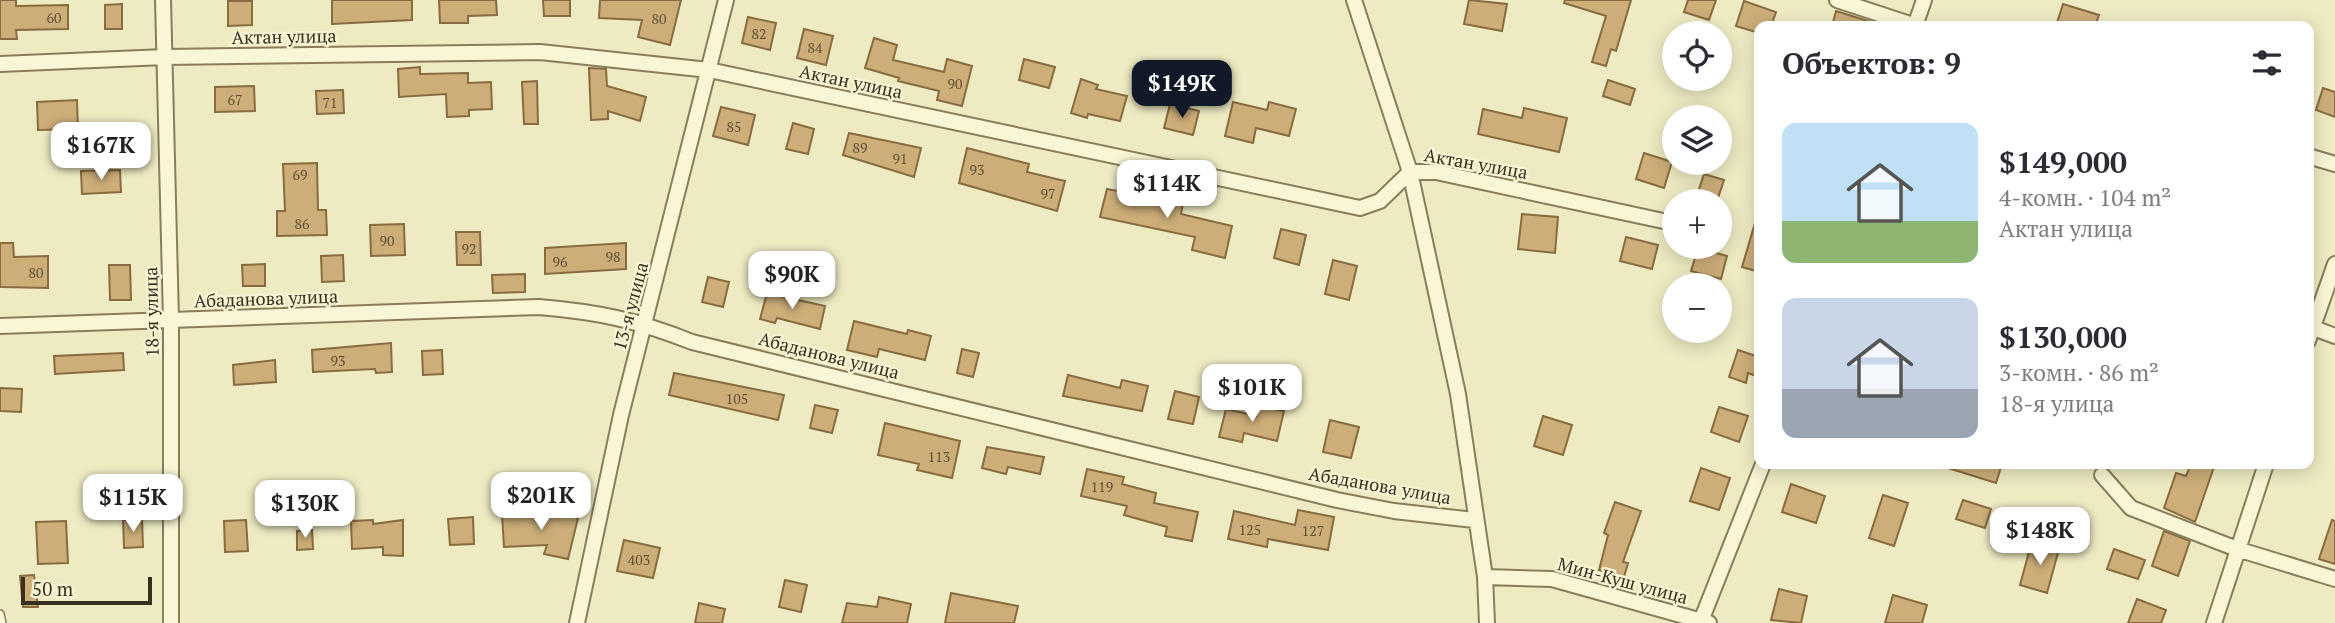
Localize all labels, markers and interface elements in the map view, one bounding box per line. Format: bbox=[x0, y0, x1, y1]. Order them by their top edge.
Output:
house number: 60 bbox=[47, 8, 61, 27]
house number: 80 bbox=[652, 9, 666, 28]
map controls bbox=[1662, 21, 1732, 343]
button: locate bbox=[1662, 21, 1732, 91]
street label: Актан улица bbox=[231, 23, 337, 49]
house number: 82 bbox=[752, 24, 766, 43]
house number: 84 bbox=[808, 38, 823, 57]
text: Объектов: 9 bbox=[1782, 43, 1961, 83]
icon: filters bbox=[2248, 44, 2286, 82]
street label: Актан улица bbox=[797, 58, 905, 104]
pin: $149K bbox=[1133, 60, 1231, 120]
text: $149K bbox=[1148, 67, 1216, 98]
house number: 90 bbox=[948, 74, 962, 93]
house number: 67 bbox=[228, 90, 242, 109]
house number: 71 bbox=[323, 93, 337, 112]
button: layers bbox=[1662, 105, 1732, 175]
house number: 85 bbox=[727, 117, 741, 136]
pin: $167K bbox=[52, 122, 150, 182]
text: $167K bbox=[67, 129, 135, 160]
house number: 89 bbox=[853, 138, 867, 157]
street label: Актан улица bbox=[1422, 142, 1530, 184]
text: $149,000 bbox=[1999, 142, 2127, 182]
house number: 91 bbox=[893, 149, 907, 168]
icon: home bbox=[1838, 151, 1922, 235]
house number: 93 bbox=[970, 160, 984, 179]
pin: $114K bbox=[1118, 160, 1216, 220]
house number: 69 bbox=[293, 165, 307, 184]
text: $114K bbox=[1133, 167, 1201, 198]
text: 4-комн. · 104 m² bbox=[1999, 182, 2171, 213]
house number: 97 bbox=[1041, 184, 1055, 203]
button: + bbox=[1662, 189, 1732, 259]
text: Актан улица bbox=[1999, 213, 2133, 244]
house number: 86 bbox=[295, 214, 310, 233]
house number: 90 bbox=[380, 231, 394, 250]
house number: 92 bbox=[462, 239, 476, 258]
house number: 98 bbox=[606, 247, 620, 266]
house number: 96 bbox=[553, 252, 568, 271]
pin: $90K bbox=[751, 252, 833, 311]
text: $90K bbox=[764, 258, 820, 289]
street label: 13-я улица bbox=[607, 259, 653, 353]
house number: 80 bbox=[29, 263, 43, 282]
street label: 18-я улица bbox=[138, 267, 164, 357]
button: − bbox=[1662, 273, 1732, 343]
street label: Абаданова улица bbox=[194, 283, 338, 313]
text: $130,000 bbox=[1999, 317, 2127, 357]
street label: Абаданова улица bbox=[756, 326, 902, 384]
icon: home bbox=[1838, 326, 1922, 410]
house number: 93 bbox=[331, 351, 345, 370]
text: 3-комн. · 86 m² bbox=[1999, 357, 2159, 388]
pin: $101K bbox=[1203, 364, 1301, 424]
text: $101K bbox=[1218, 371, 1286, 402]
text: 18-я улица bbox=[1999, 388, 2114, 419]
house number: 105 bbox=[726, 389, 748, 408]
house number: 113 bbox=[928, 447, 950, 466]
street label: Абаданова улица bbox=[1307, 461, 1453, 509]
pin: $201K bbox=[492, 472, 590, 532]
pin: $115K bbox=[84, 475, 182, 534]
house number: 119 bbox=[1091, 477, 1113, 496]
text: $201K bbox=[507, 479, 575, 510]
pin: $130K bbox=[256, 480, 354, 540]
text: $115K bbox=[99, 481, 167, 512]
text: $130K bbox=[271, 487, 339, 518]
pin: $148K bbox=[1991, 508, 2089, 567]
text: $148K bbox=[2006, 514, 2074, 545]
house number: 125 bbox=[1239, 520, 1261, 539]
house number: 127 bbox=[1302, 521, 1324, 540]
house number: 403 bbox=[628, 550, 650, 569]
street label: Мин-Куш улица bbox=[1555, 551, 1691, 609]
scale bar bbox=[21, 574, 152, 606]
text: 50 m bbox=[32, 576, 73, 601]

